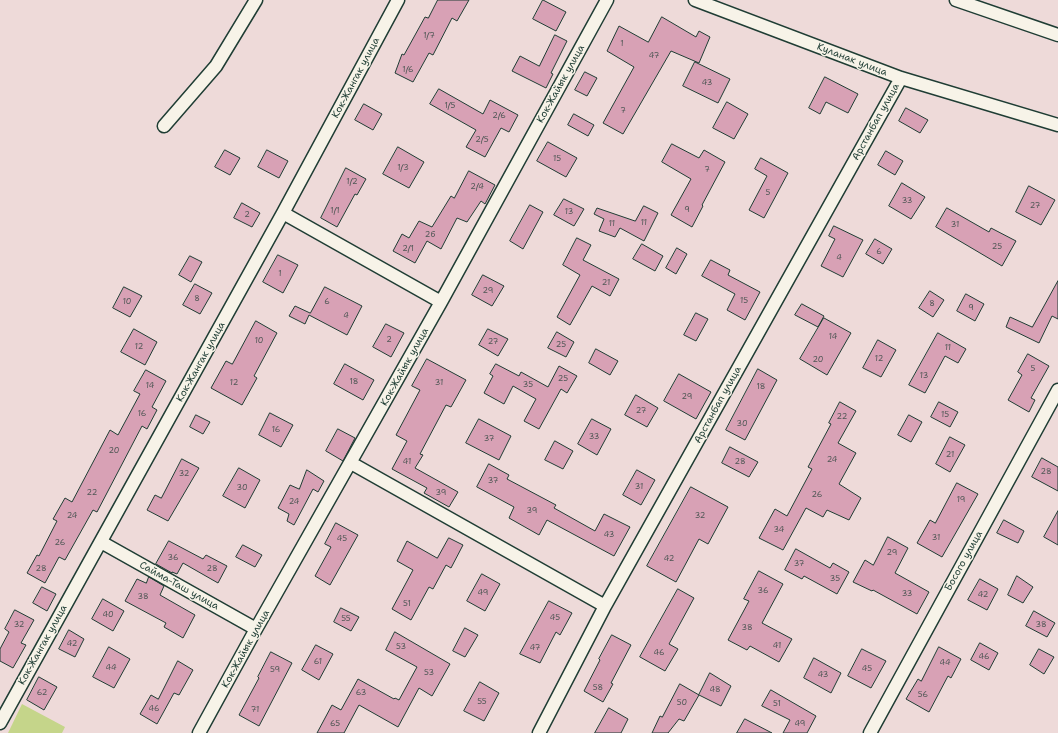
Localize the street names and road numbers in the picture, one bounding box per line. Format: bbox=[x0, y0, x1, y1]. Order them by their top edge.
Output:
street label: Кок-Жангак улица bbox=[330, 36, 382, 120]
street label: Куланак улица bbox=[815, 41, 889, 79]
street label: Кок-Жайык улица bbox=[535, 43, 587, 125]
street label: Арстанбап улица bbox=[850, 81, 902, 163]
street label: Кок-Жангак улица bbox=[174, 320, 228, 404]
street label: Кок-Жайык улица bbox=[379, 326, 431, 408]
street label: Арстанбап улица bbox=[692, 364, 744, 446]
street label: Босого улица bbox=[943, 529, 985, 593]
street label: Сайма-Таш улица bbox=[137, 559, 221, 613]
street label: Кок-Жангак улица bbox=[16, 603, 70, 687]
street label: Кок-Жайык улица bbox=[220, 608, 272, 690]

